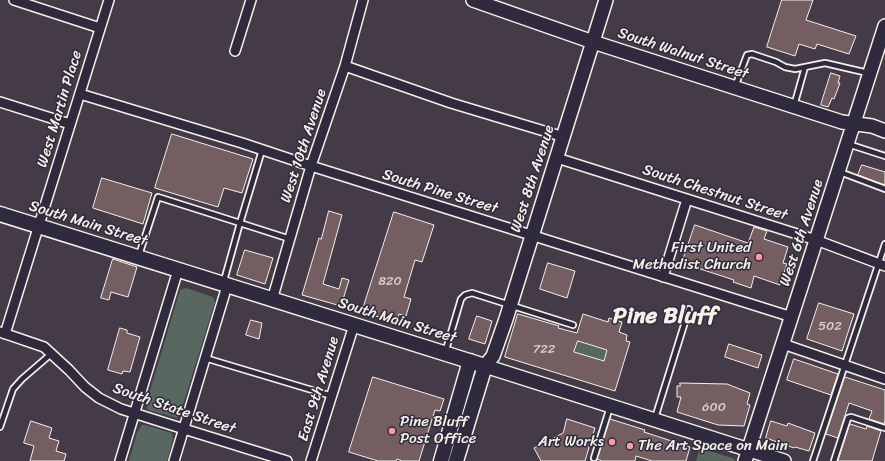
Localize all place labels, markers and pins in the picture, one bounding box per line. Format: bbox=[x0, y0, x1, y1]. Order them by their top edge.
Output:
place label: First United Methodist Church bbox=[633, 239, 751, 274]
marker: First United Methodist Church bbox=[754, 252, 764, 262]
place label: Pine Bluff Post Office bbox=[400, 413, 476, 448]
marker: Pine Bluff Post Office bbox=[387, 426, 397, 436]
place label: Art Works bbox=[538, 433, 604, 451]
marker: Art Works bbox=[607, 437, 617, 447]
place label: The Art Space on Main bbox=[638, 437, 788, 455]
marker: The Art Space on Main bbox=[625, 441, 635, 451]

